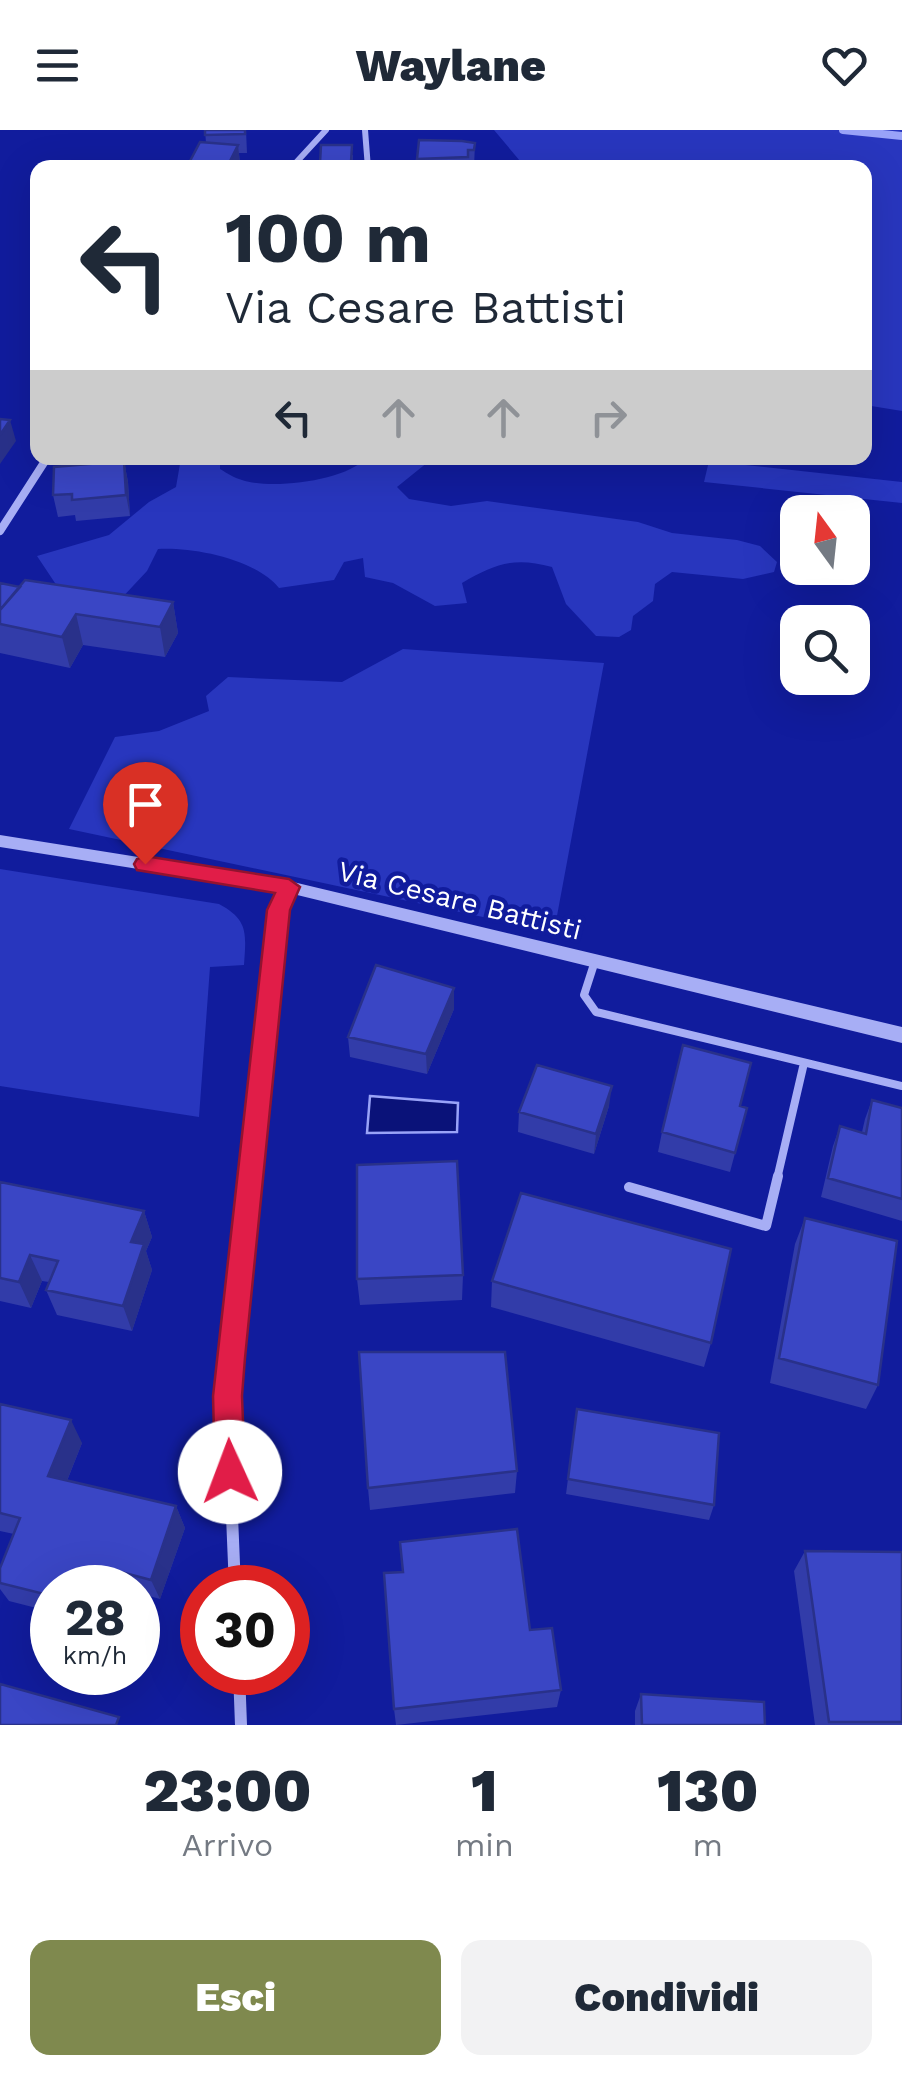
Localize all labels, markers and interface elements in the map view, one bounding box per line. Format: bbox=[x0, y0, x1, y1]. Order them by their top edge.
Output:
icon: menu bbox=[30, 38, 85, 93]
icon: heart bbox=[817, 38, 872, 93]
text: Waylane bbox=[356, 39, 546, 92]
text: 100 m bbox=[225, 197, 431, 279]
icon: left bbox=[60, 200, 190, 330]
text: Via Cesare Battisti bbox=[225, 281, 626, 334]
icon: left bbox=[266, 390, 321, 445]
icon: ahead bbox=[371, 390, 426, 445]
icon: ahead bbox=[476, 390, 531, 445]
icon: right bbox=[581, 390, 636, 445]
north arrow bbox=[780, 495, 870, 585]
map controls bbox=[780, 495, 870, 695]
button: search bbox=[780, 605, 870, 695]
pin bbox=[103, 762, 188, 865]
icon: arrive bbox=[118, 777, 173, 832]
street label: Via Cesare Battisti bbox=[335, 854, 585, 947]
position arrow bbox=[178, 1420, 282, 1524]
speed limit sign: 30 bbox=[180, 1565, 310, 1695]
text: 28 bbox=[64, 1588, 126, 1647]
text: km/h bbox=[63, 1641, 127, 1670]
text: 23:00 bbox=[143, 1755, 312, 1826]
text: 1 bbox=[471, 1755, 498, 1826]
text: 130 bbox=[657, 1755, 759, 1826]
text: Arrivo bbox=[182, 1826, 273, 1864]
text: min bbox=[455, 1826, 514, 1864]
text: m bbox=[693, 1826, 723, 1864]
button: Esci bbox=[30, 1940, 441, 2055]
button: Condividi bbox=[461, 1940, 872, 2055]

